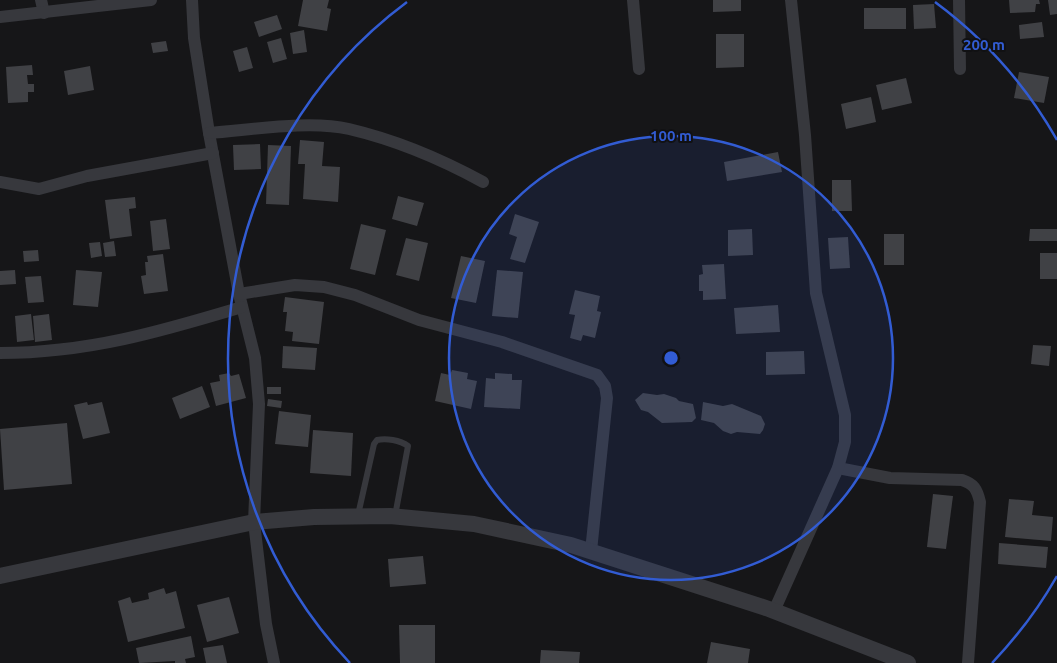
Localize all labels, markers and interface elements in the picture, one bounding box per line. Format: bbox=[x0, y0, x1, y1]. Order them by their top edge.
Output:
text: 200 m bbox=[963, 36, 1005, 53]
text: 100 m bbox=[650, 127, 692, 144]
centre of rings bbox=[662, 349, 680, 367]

